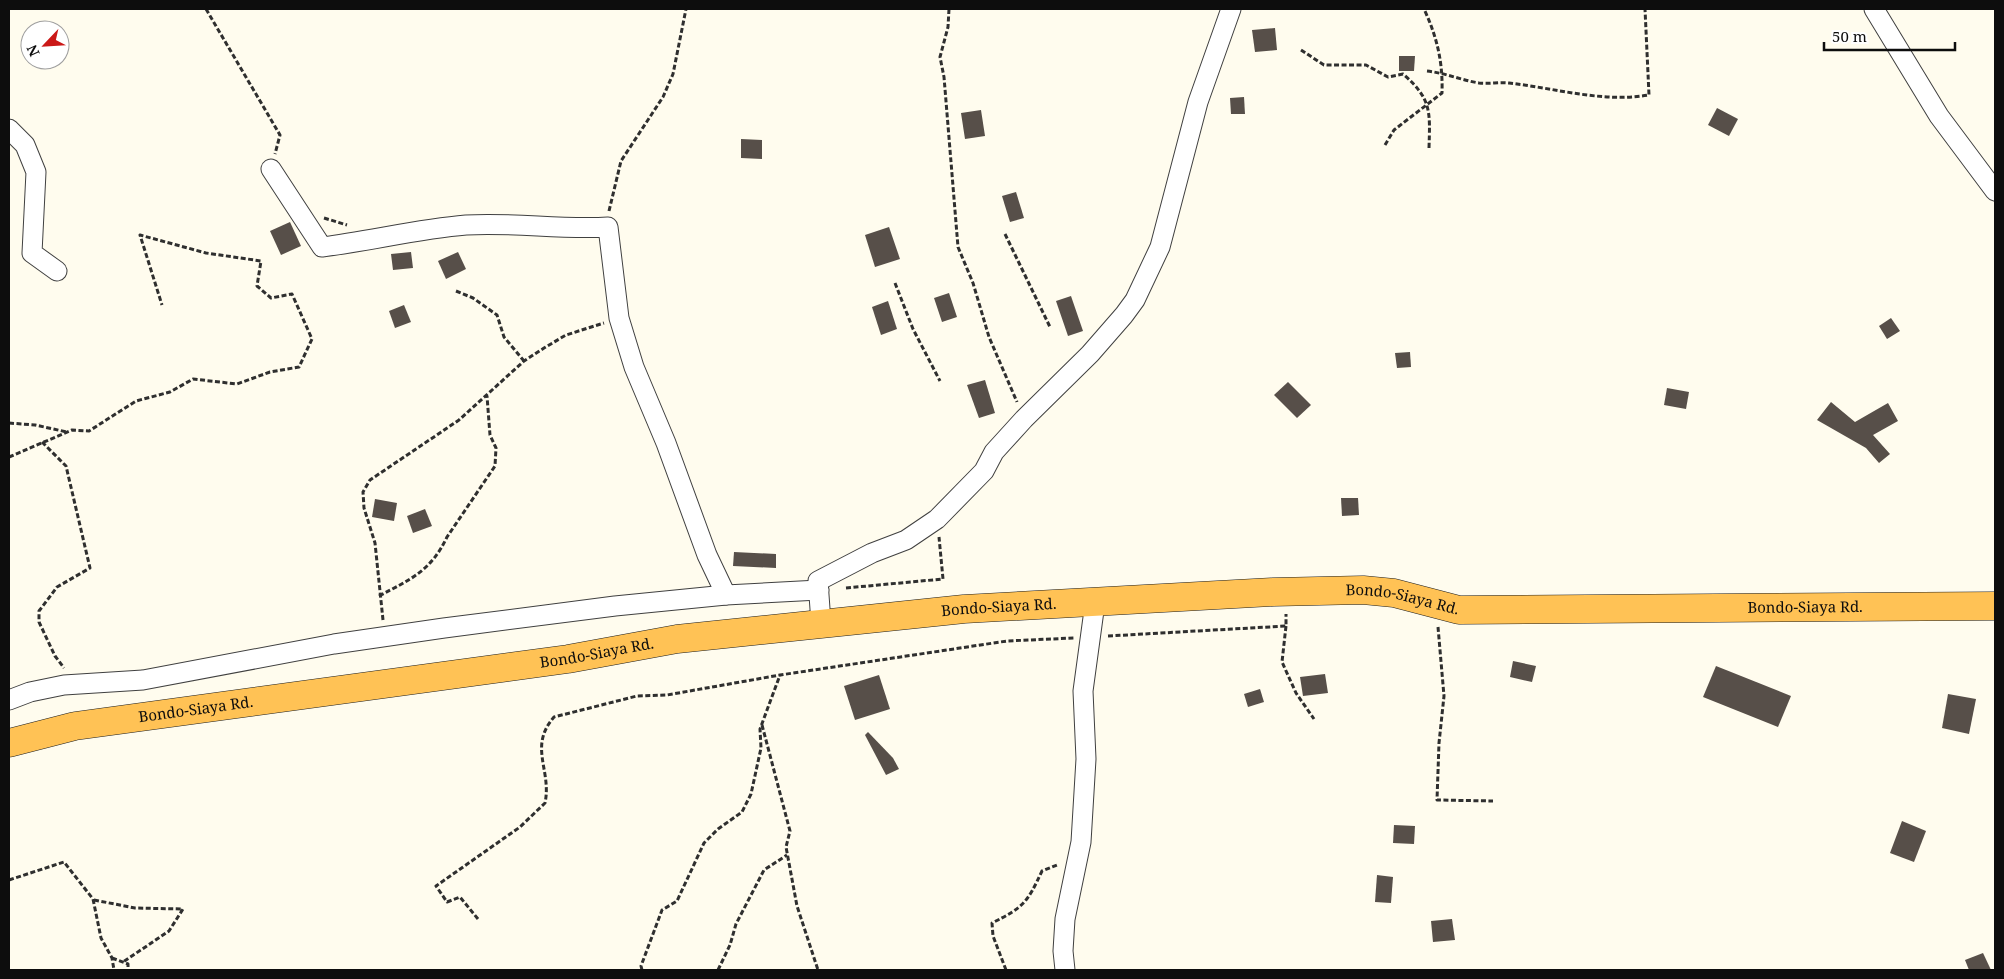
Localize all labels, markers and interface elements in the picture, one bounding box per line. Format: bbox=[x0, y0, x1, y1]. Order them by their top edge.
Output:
north arrow bbox=[20, 20, 70, 70]
scale bar bbox=[1824, 20, 1955, 52]
text: 50 m bbox=[1832, 26, 1867, 46]
text: N bbox=[22, 42, 44, 60]
street label: Bondo-Siaya Rd. bbox=[1345, 579, 1462, 619]
street label: Bondo-Siaya Rd. bbox=[940, 593, 1057, 620]
street label: Bondo-Siaya Rd. bbox=[1747, 596, 1863, 617]
street label: Bondo-Siaya Rd. bbox=[538, 632, 655, 672]
street label: Bondo-Siaya Rd. bbox=[137, 691, 254, 726]

